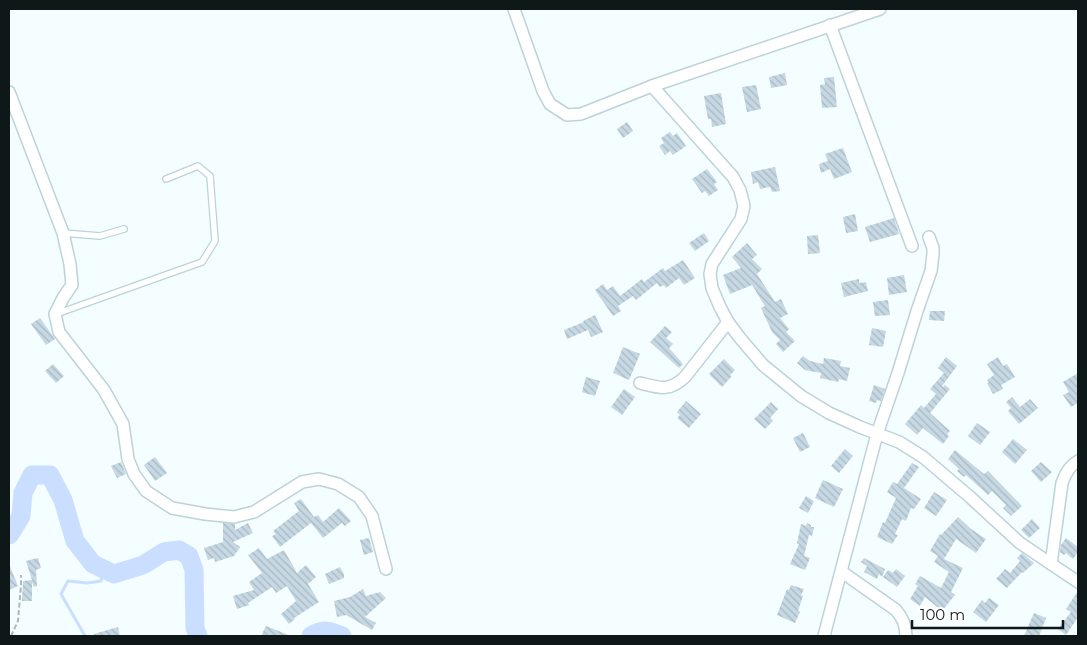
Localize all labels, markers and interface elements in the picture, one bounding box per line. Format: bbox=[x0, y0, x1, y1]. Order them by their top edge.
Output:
scale bar bbox=[912, 598, 1063, 630]
text: 100 m bbox=[920, 605, 965, 624]

